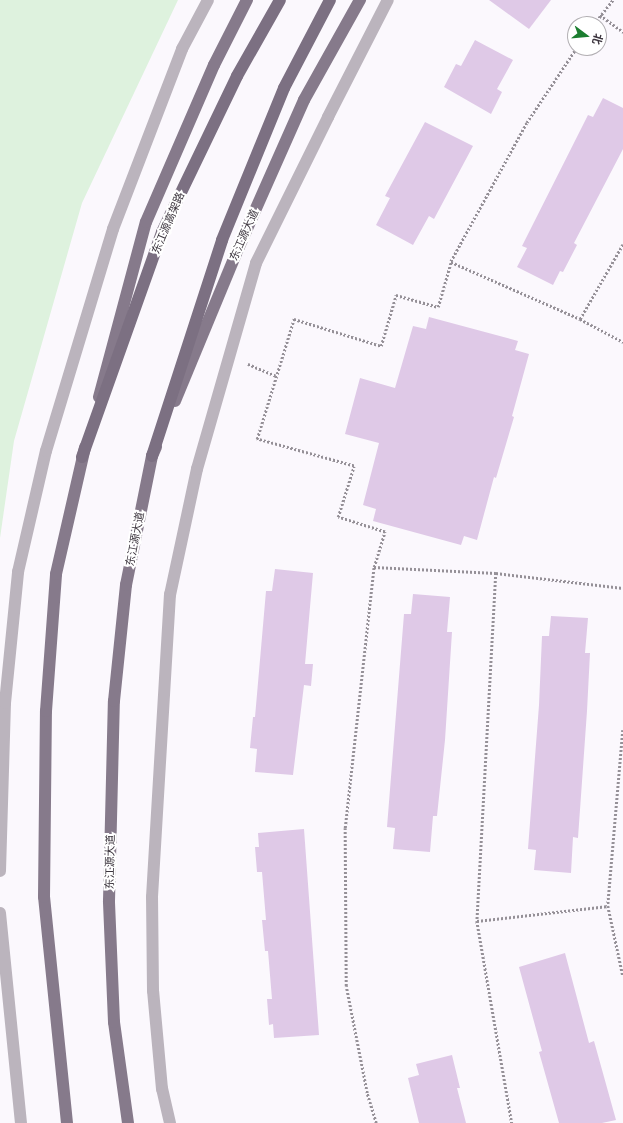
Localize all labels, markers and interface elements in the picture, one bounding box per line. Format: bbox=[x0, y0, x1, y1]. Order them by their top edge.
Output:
north arrow bbox=[567, 16, 607, 56]
text: 北 bbox=[588, 32, 607, 47]
street label: 东江源高架路 bbox=[149, 190, 187, 256]
street label: 东江源大道 bbox=[227, 207, 261, 263]
street label: 东江源大道 bbox=[123, 511, 147, 567]
street label: 东江源大道 bbox=[103, 834, 117, 890]

